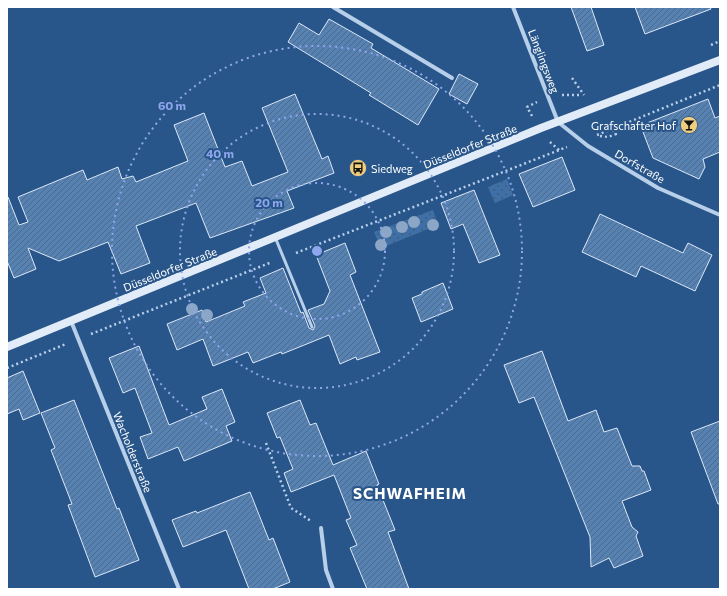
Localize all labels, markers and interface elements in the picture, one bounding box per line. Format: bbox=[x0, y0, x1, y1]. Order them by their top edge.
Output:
street label: Länglingsweg bbox=[526, 27, 562, 95]
text: 60 m bbox=[158, 98, 186, 112]
bar icon: Grafschafter Hof bbox=[679, 115, 699, 135]
place label: Grafschafter Hof bbox=[591, 119, 677, 132]
street label: Düsseldorfer Straße bbox=[421, 121, 519, 171]
text: 40 m bbox=[206, 146, 234, 160]
street label: Dorfstraße bbox=[613, 147, 667, 186]
bus stop icon: Siedweg bbox=[348, 158, 368, 178]
place label: Siedweg bbox=[371, 162, 413, 175]
text: 20 m bbox=[255, 195, 283, 209]
street label: Düsseldorfer Straße bbox=[121, 244, 219, 294]
centre of rings bbox=[310, 244, 324, 258]
street label: Wacholderstraße bbox=[111, 410, 155, 494]
district label: SCHWAFHEIM bbox=[353, 484, 467, 502]

